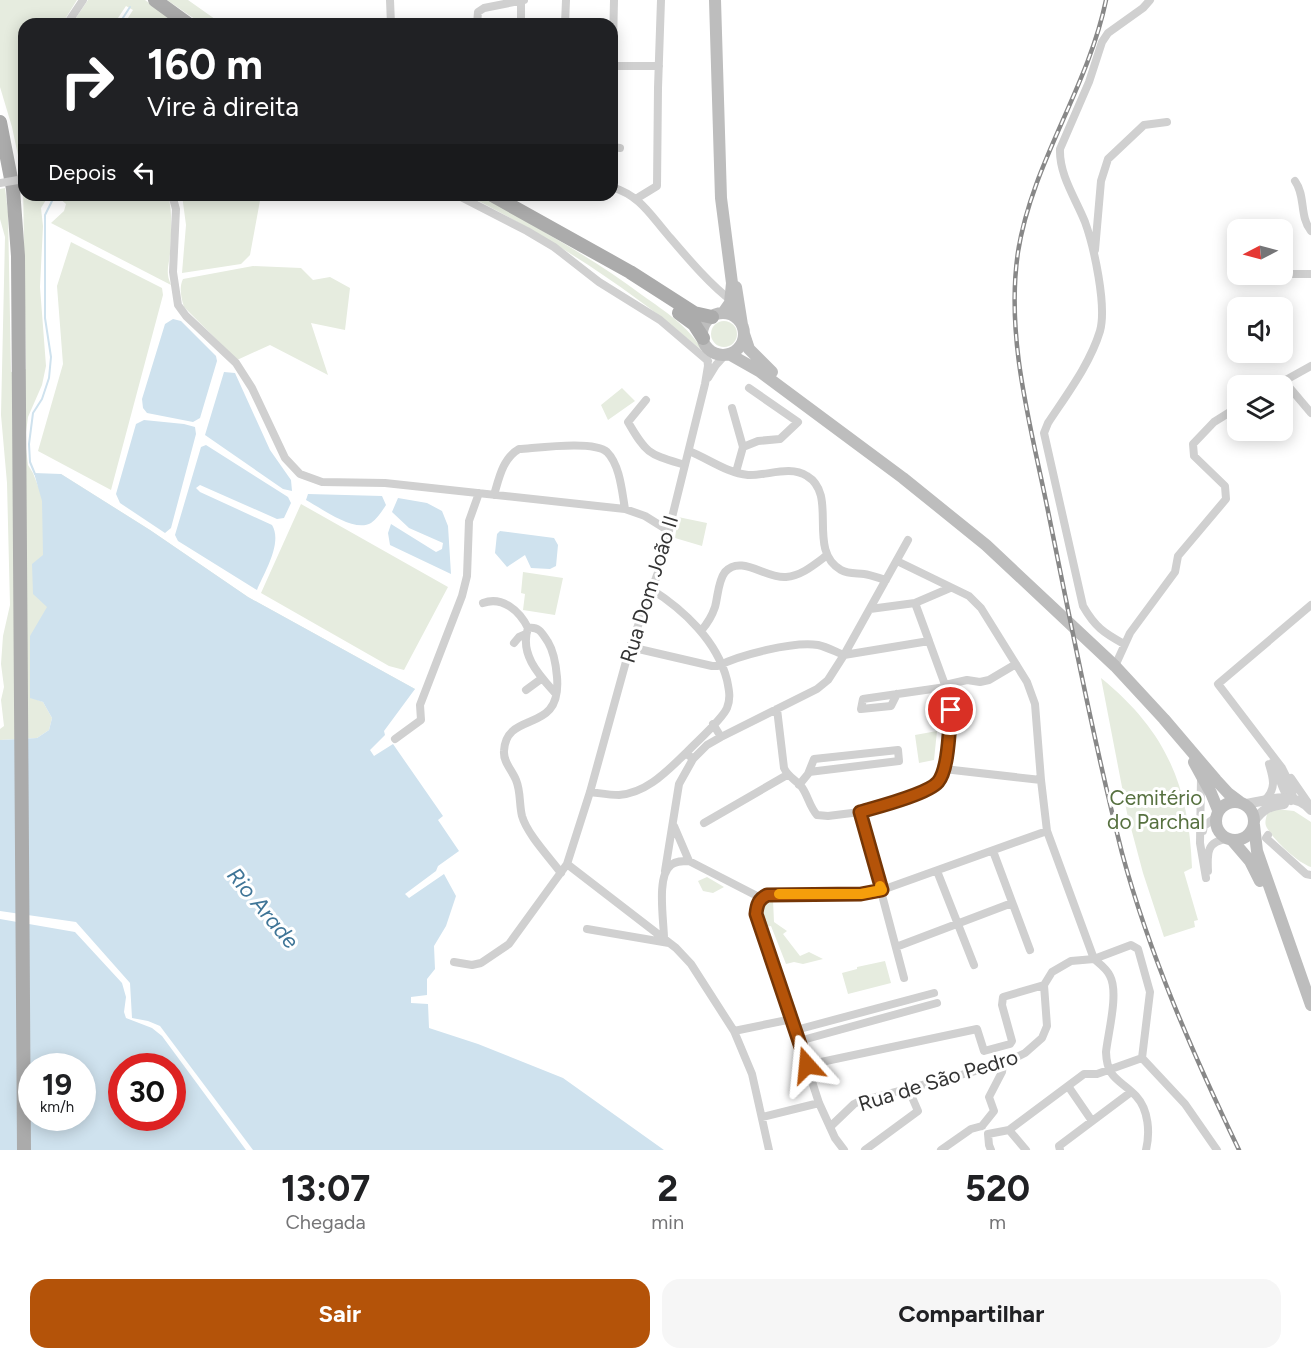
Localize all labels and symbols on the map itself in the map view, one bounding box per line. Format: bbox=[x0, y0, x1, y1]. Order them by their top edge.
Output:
north arrow bbox=[1227, 219, 1293, 285]
street label: Rua Dom João II bbox=[615, 512, 683, 666]
pin bbox=[925, 684, 976, 735]
park label: Cemitério do Parchal bbox=[1107, 785, 1205, 834]
water label: Rio Arade bbox=[221, 862, 305, 954]
position arrow bbox=[775, 1033, 839, 1097]
street label: Rua de São Pedro bbox=[855, 1044, 1021, 1116]
speed limit sign: 30 bbox=[108, 1053, 186, 1131]

